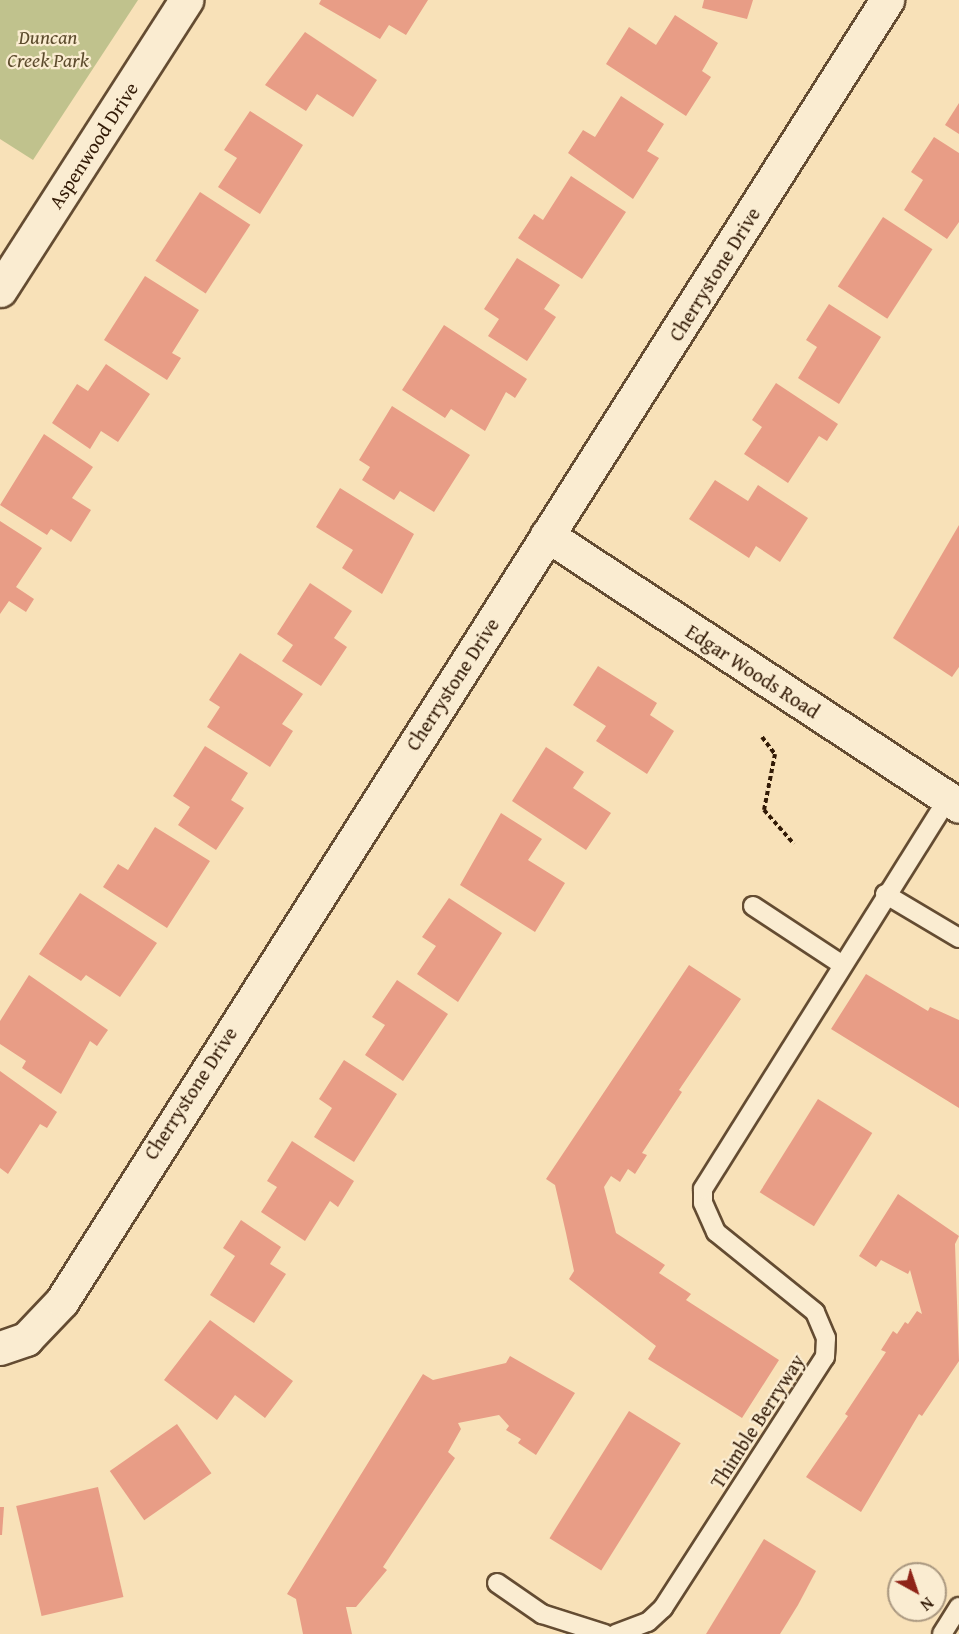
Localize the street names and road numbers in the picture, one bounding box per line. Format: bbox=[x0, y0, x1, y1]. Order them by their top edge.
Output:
street label: Aspenwood Drive bbox=[43, 77, 143, 213]
street label: Cherrystone Drive bbox=[663, 203, 765, 345]
street label: Cherrystone Drive bbox=[400, 613, 504, 755]
street label: Edgar Woods Road bbox=[682, 619, 824, 723]
street label: Cherrystone Drive bbox=[138, 1022, 242, 1164]
street label: Thimble Berryway bbox=[705, 1350, 809, 1492]

